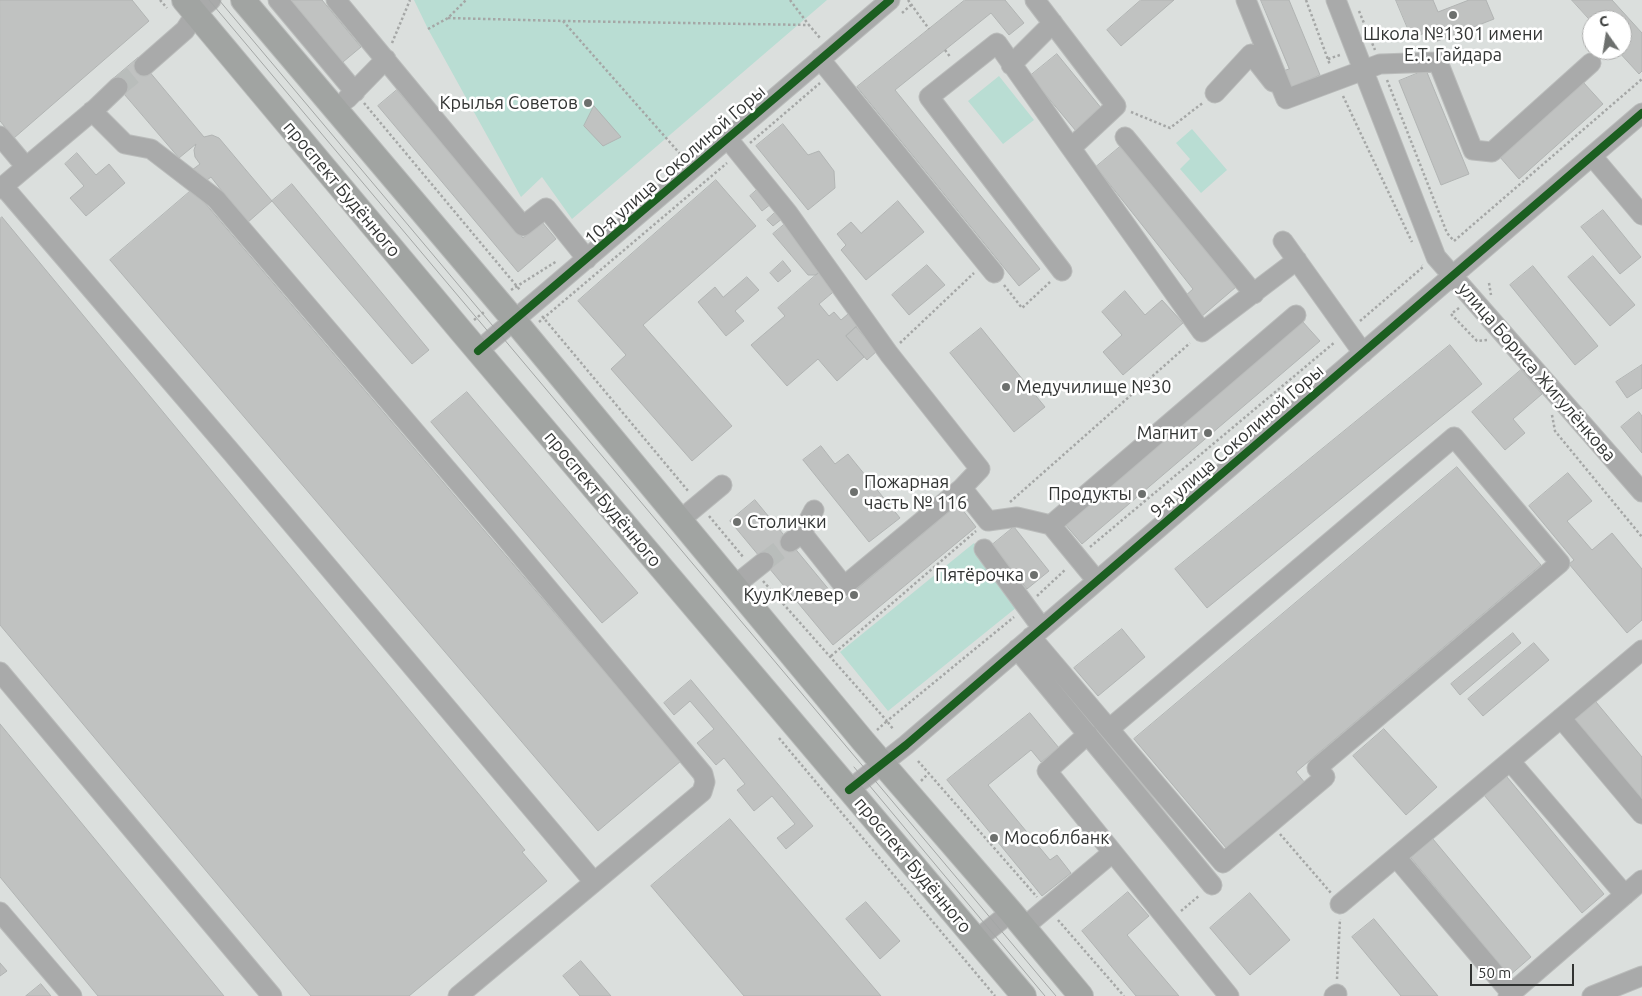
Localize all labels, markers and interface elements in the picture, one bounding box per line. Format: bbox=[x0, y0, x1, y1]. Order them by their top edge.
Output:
marker: Школа №1301 имени Е.Т. Гайдара bbox=[1447, 9, 1459, 21]
north arrow bbox=[1582, 10, 1632, 60]
text: С bbox=[1598, 13, 1610, 30]
place label: Школа №1301 имени Е.Т. Гайдара bbox=[1363, 23, 1543, 66]
street label: 10-я улица Соколиной Горы bbox=[580, 81, 770, 249]
place label: Крылья Советов bbox=[440, 92, 578, 114]
marker: Крылья Советов bbox=[582, 97, 594, 109]
street label: проспект Будённого bbox=[279, 117, 405, 261]
street label: улица Бориса Жигулёнкова bbox=[1453, 278, 1621, 466]
street label: 9-я улица Соколиной Горы bbox=[1146, 360, 1328, 522]
place label: Медучилище №30 bbox=[1016, 376, 1171, 398]
marker: Медучилище №30 bbox=[1000, 381, 1012, 393]
place label: Магнит bbox=[1137, 422, 1198, 444]
street label: проспект Будённого bbox=[540, 427, 666, 571]
marker: Магнит bbox=[1202, 427, 1214, 439]
place label: Пожарная часть № 116 bbox=[864, 471, 967, 514]
place label: Продукты bbox=[1048, 483, 1132, 505]
marker: Пожарная часть № 116 bbox=[848, 486, 860, 498]
marker: Продукты bbox=[1136, 488, 1148, 500]
place label: Столички bbox=[747, 511, 827, 533]
marker: Столички bbox=[731, 516, 743, 528]
place label: Пятёрочка bbox=[935, 564, 1024, 586]
marker: Пятёрочка bbox=[1028, 569, 1040, 581]
place label: КуулКлевер bbox=[744, 584, 844, 606]
marker: КуулКлевер bbox=[848, 589, 860, 601]
street label: проспект Будённого bbox=[850, 793, 976, 937]
place label: Мособлбанк bbox=[1004, 827, 1110, 849]
marker: Мособлбанк bbox=[988, 832, 1000, 844]
scale bar bbox=[1472, 954, 1576, 986]
text: 50 m bbox=[1478, 964, 1511, 981]

